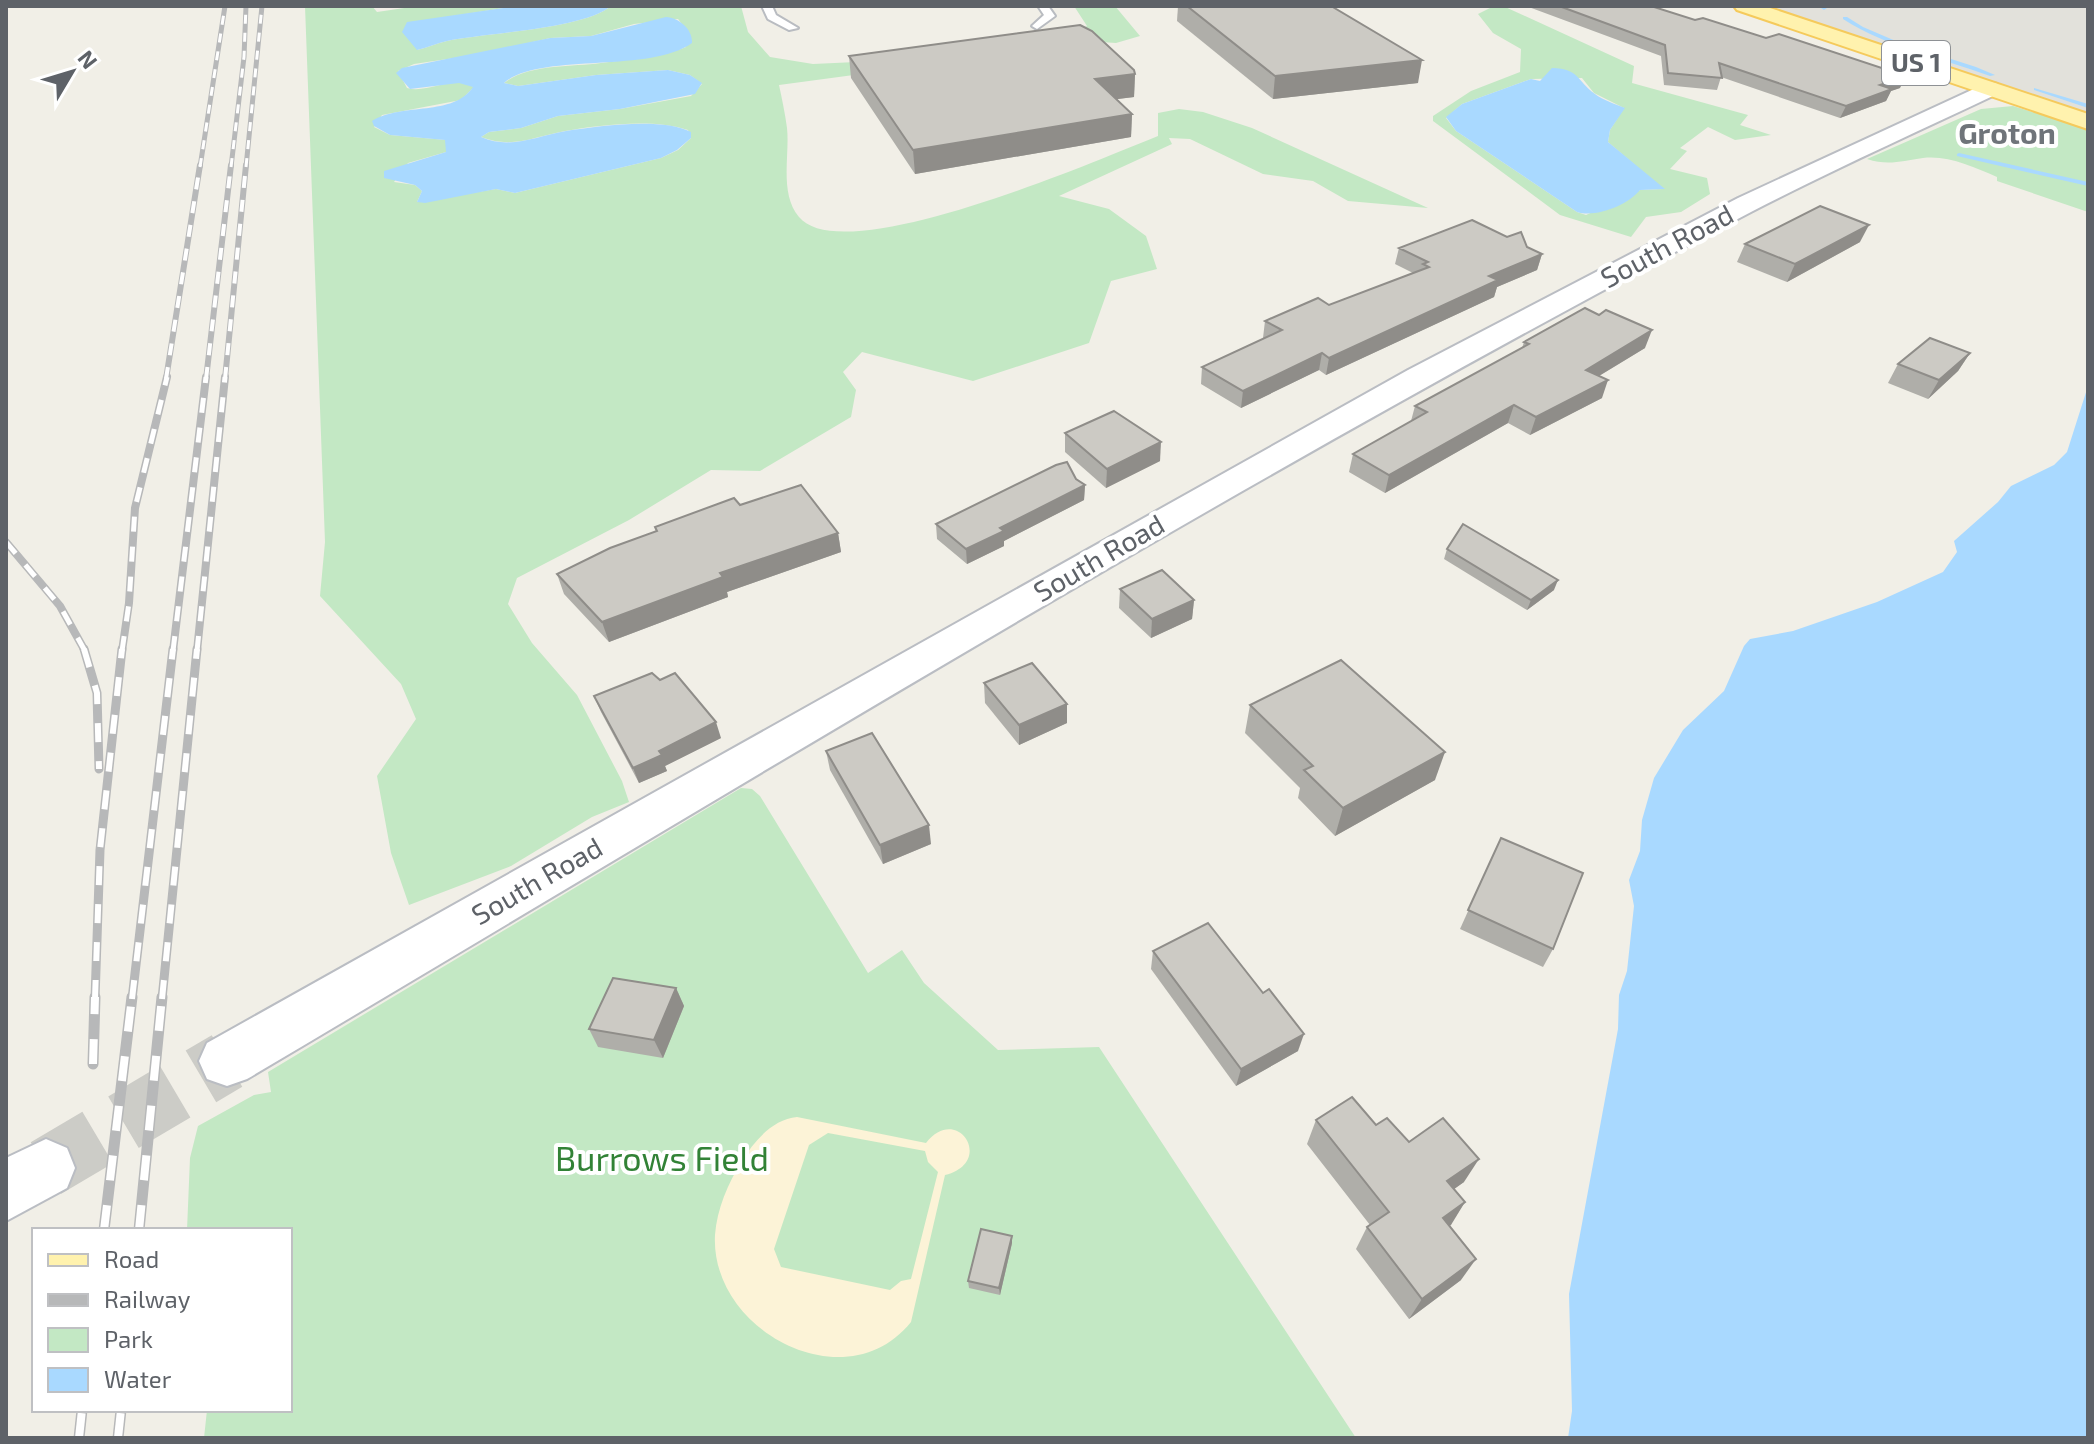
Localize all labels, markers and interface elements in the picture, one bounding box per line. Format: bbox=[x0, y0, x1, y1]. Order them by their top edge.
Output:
north arrow bbox=[32, 32, 112, 112]
road number: US 1 bbox=[1882, 41, 1950, 85]
text: N bbox=[73, 45, 104, 73]
district label: Groton bbox=[1958, 114, 2056, 150]
street label: South Road bbox=[1594, 196, 1739, 294]
street label: South Road bbox=[1027, 506, 1170, 608]
street label: South Road bbox=[465, 829, 608, 931]
park label: Burrows Field bbox=[555, 1137, 769, 1178]
legend bbox=[32, 1228, 292, 1412]
text: Road bbox=[104, 1244, 159, 1273]
text: Railway bbox=[104, 1284, 191, 1313]
text: Park bbox=[104, 1324, 153, 1353]
text: Water bbox=[104, 1364, 172, 1393]

